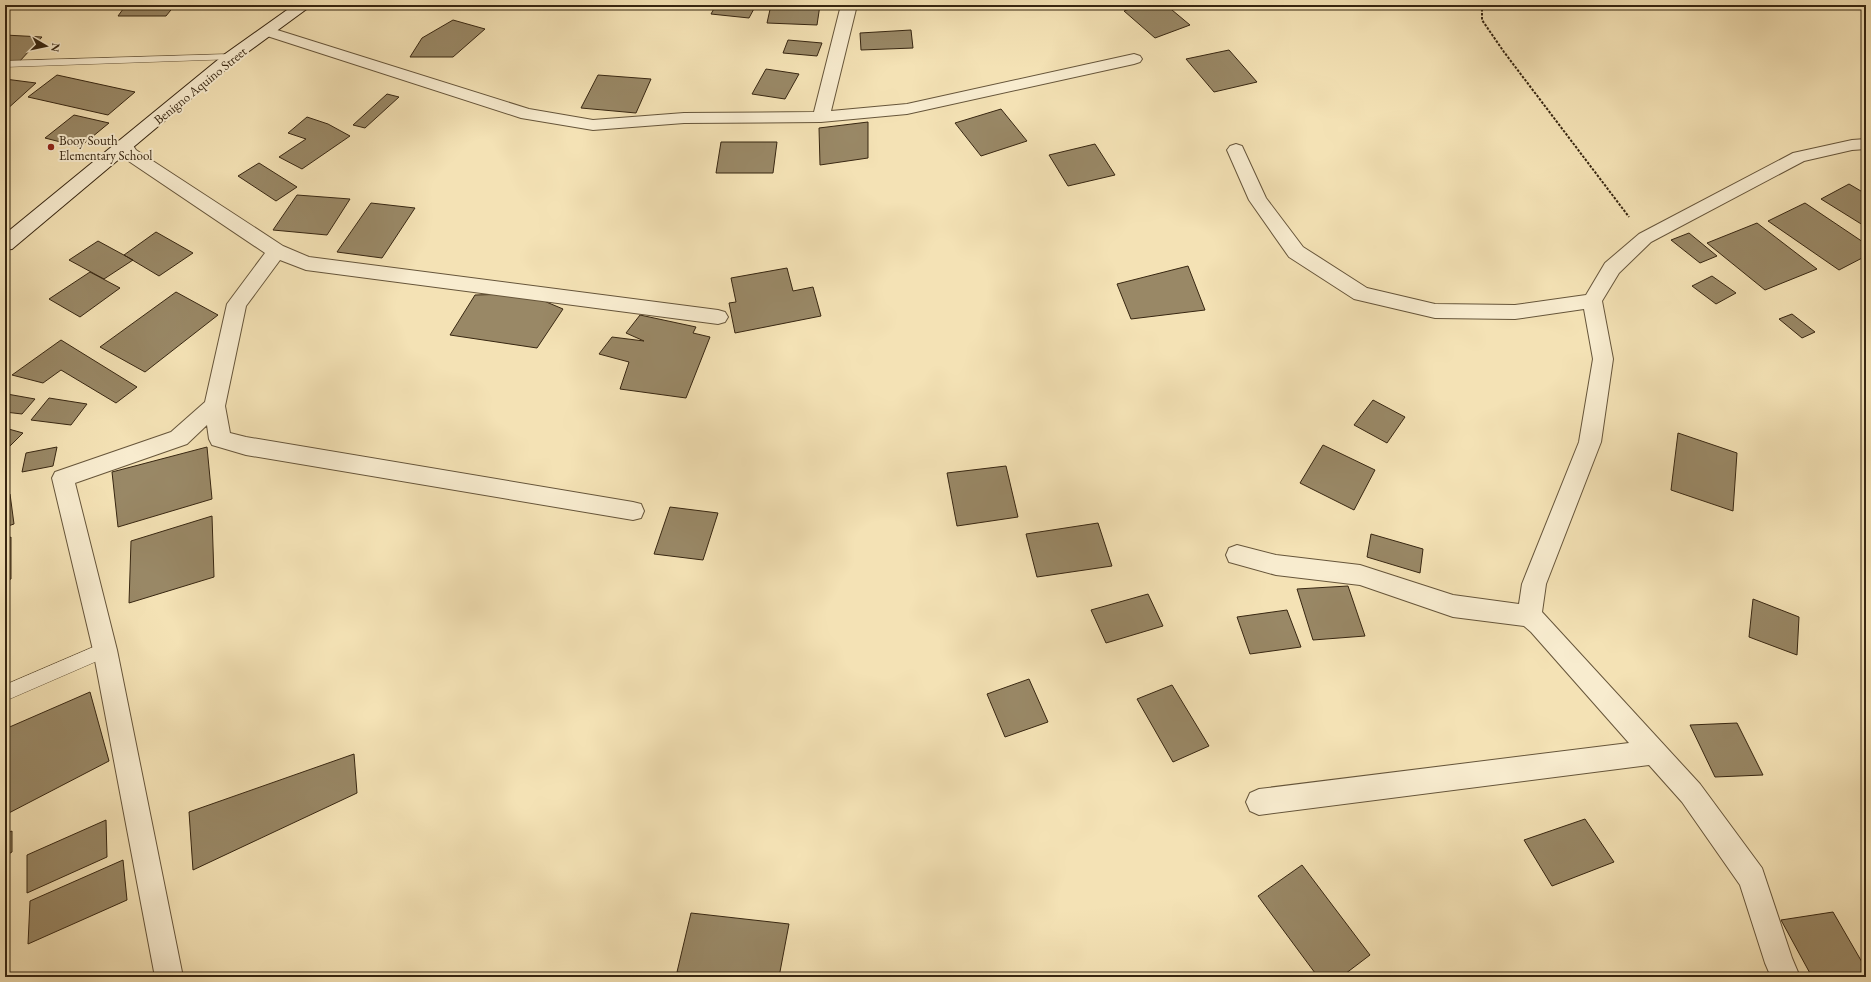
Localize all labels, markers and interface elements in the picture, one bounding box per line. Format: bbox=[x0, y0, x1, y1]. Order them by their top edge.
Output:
north arrow bbox=[26, 26, 66, 66]
text: N bbox=[48, 42, 63, 53]
street label: Benigno Aquino Street bbox=[150, 43, 250, 128]
place label: Booy South Elementary School bbox=[59, 132, 152, 164]
marker: Booy South Elementary School bbox=[46, 142, 56, 152]

